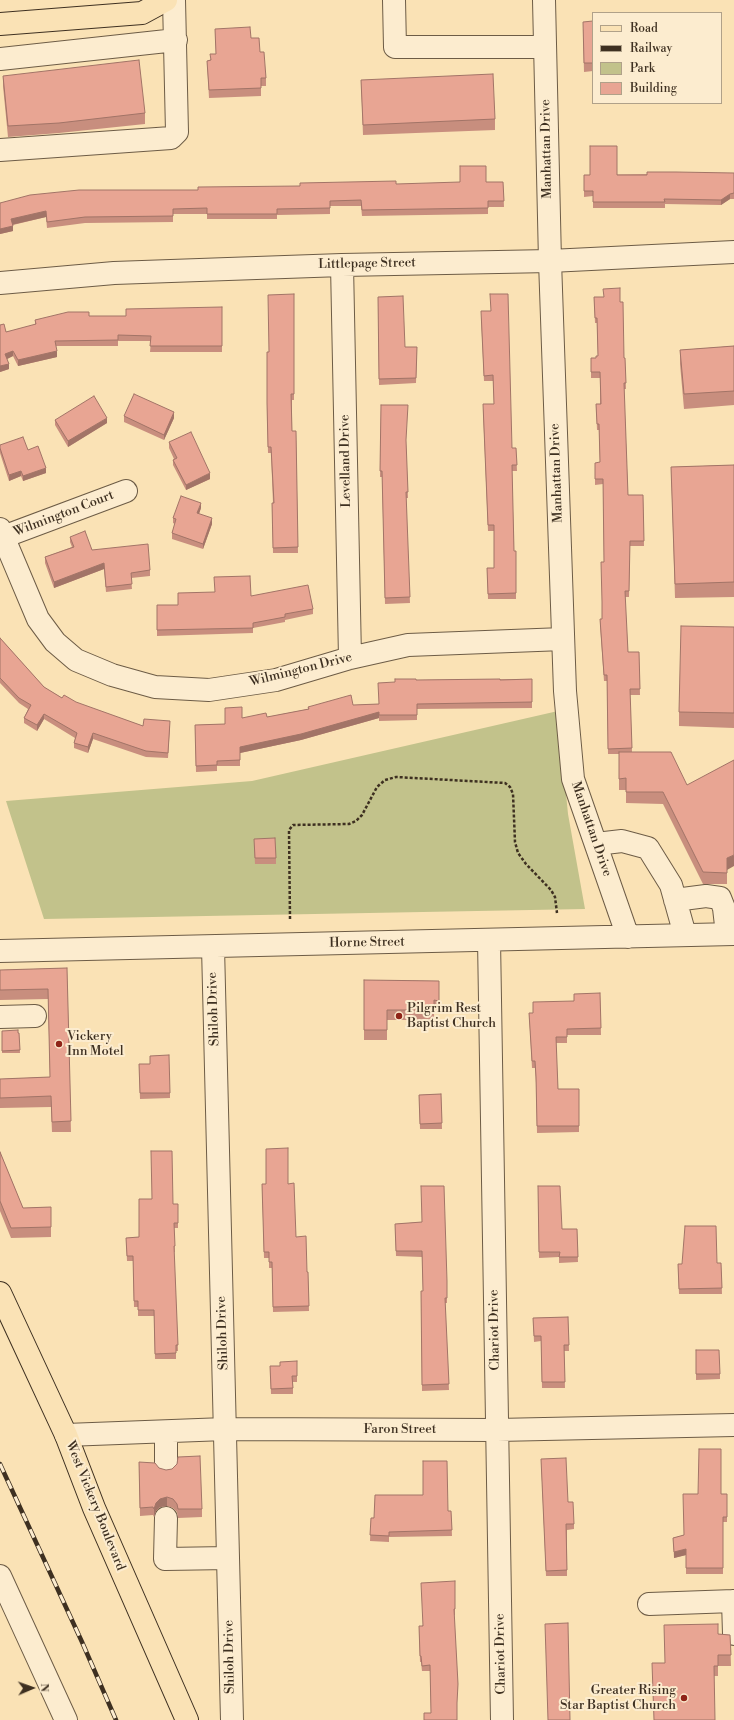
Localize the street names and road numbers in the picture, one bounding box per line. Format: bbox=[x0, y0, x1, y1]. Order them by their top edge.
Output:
street label: Manhattan Drive bbox=[538, 99, 556, 199]
street label: Littlepage Street bbox=[318, 255, 416, 273]
street label: Levelland Drive bbox=[337, 414, 355, 508]
street label: Manhattan Drive bbox=[547, 423, 567, 523]
street label: Wilmington Court bbox=[12, 488, 116, 540]
street label: Wilmington Drive bbox=[248, 650, 354, 690]
street label: Manhattan Drive bbox=[567, 779, 615, 879]
street label: Horne Street bbox=[329, 935, 405, 951]
street label: Shiloh Drive bbox=[205, 972, 223, 1046]
street label: Chariot Drive bbox=[486, 1289, 504, 1371]
street label: Shiloh Drive bbox=[214, 1296, 232, 1370]
street label: Faron Street bbox=[364, 1422, 436, 1438]
street label: West Vickery Boulevard bbox=[62, 1439, 128, 1573]
street label: Chariot Drive bbox=[492, 1613, 510, 1695]
street label: Shiloh Drive bbox=[222, 1620, 238, 1694]

